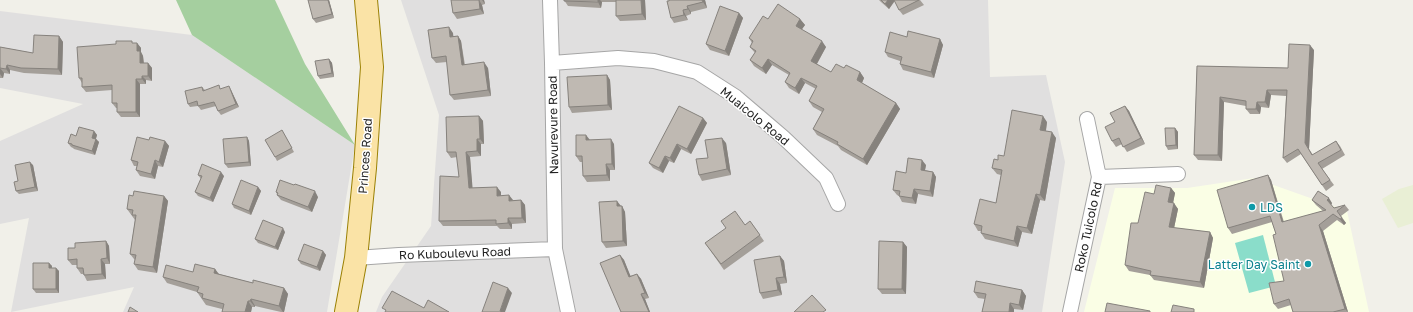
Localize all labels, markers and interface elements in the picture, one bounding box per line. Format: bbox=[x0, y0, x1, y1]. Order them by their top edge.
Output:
street label: Navurevure Road bbox=[545, 75, 561, 175]
street label: Muaicolo Road bbox=[717, 84, 793, 148]
street label: Princes Road bbox=[355, 118, 375, 194]
street label: Roko Tuicolo Rd bbox=[1071, 180, 1105, 274]
place label: LDS bbox=[1260, 200, 1283, 215]
marker: LDS bbox=[1247, 202, 1257, 212]
street label: Ro Kuboulevu Road bbox=[399, 244, 511, 262]
place label: Latter Day Saint bbox=[1208, 257, 1300, 272]
marker: Latter Day Saint bbox=[1303, 259, 1313, 269]

